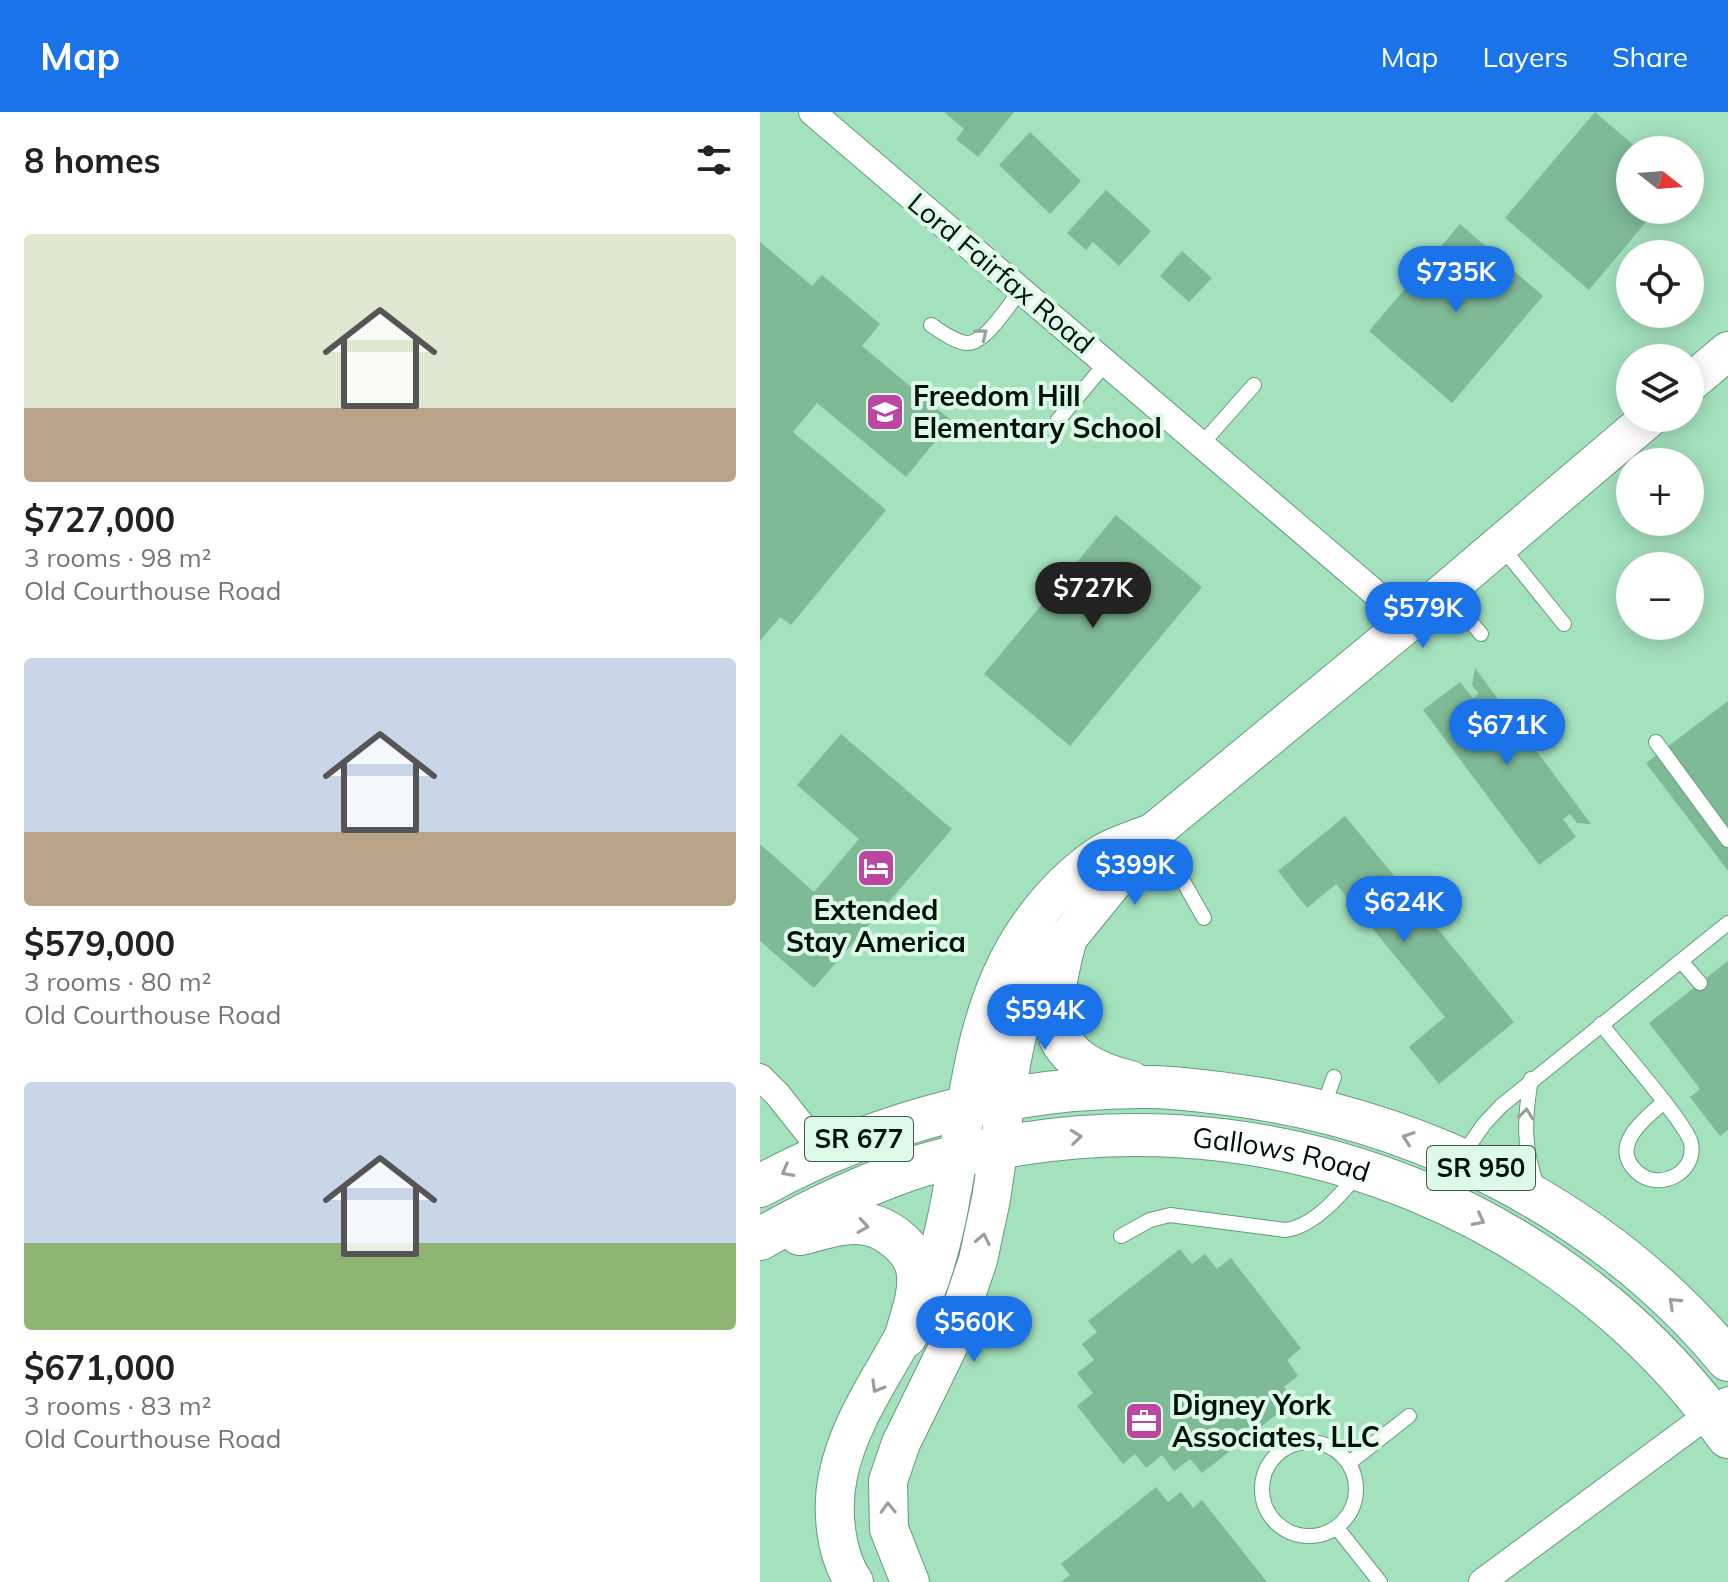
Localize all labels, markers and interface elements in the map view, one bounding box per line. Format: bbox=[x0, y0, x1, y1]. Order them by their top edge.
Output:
text: Map bbox=[40, 32, 120, 80]
text: Map bbox=[1381, 39, 1438, 74]
text: Layers bbox=[1482, 39, 1568, 74]
text: Share bbox=[1612, 39, 1688, 74]
north arrow bbox=[1616, 136, 1704, 224]
map controls bbox=[1616, 136, 1704, 640]
icon: filters bbox=[692, 138, 736, 182]
text: 8 homes bbox=[24, 139, 161, 182]
street label: Lord Fairfax Road bbox=[901, 185, 1101, 361]
button: locate bbox=[1616, 240, 1704, 328]
pin: $735K bbox=[1400, 246, 1512, 314]
text: $735K bbox=[1416, 255, 1496, 288]
icon: home bbox=[308, 286, 452, 430]
one-way arrow bbox=[973, 330, 988, 344]
button: layers bbox=[1616, 344, 1704, 432]
place label: Freedom Hill Elementary School bbox=[913, 378, 1162, 445]
school or university icon: Freedom Hill Elementary School bbox=[864, 391, 906, 433]
button: + bbox=[1616, 448, 1704, 536]
text: $727,000 bbox=[24, 498, 175, 541]
text: 3 rooms · 98 m² bbox=[24, 541, 211, 574]
button: − bbox=[1616, 552, 1704, 640]
pin: $727K bbox=[1037, 562, 1149, 630]
text: $727K bbox=[1053, 571, 1133, 604]
text: Old Courthouse Road bbox=[24, 574, 281, 607]
pin: $579K bbox=[1367, 582, 1479, 650]
text: $579K bbox=[1383, 591, 1463, 624]
pin: $671K bbox=[1451, 699, 1563, 767]
text: $671K bbox=[1467, 708, 1547, 741]
icon: home bbox=[308, 710, 452, 854]
pin: $399K bbox=[1079, 839, 1191, 907]
hotel icon: Extended Stay America bbox=[855, 847, 897, 889]
text: $399K bbox=[1095, 848, 1175, 881]
pin: $624K bbox=[1348, 876, 1460, 944]
text: $624K bbox=[1364, 885, 1444, 918]
place label: Extended Stay America bbox=[786, 892, 966, 959]
text: $579,000 bbox=[24, 922, 175, 965]
text: 3 rooms · 80 m² bbox=[24, 965, 211, 998]
pin: $594K bbox=[989, 984, 1101, 1052]
text: $594K bbox=[1005, 993, 1085, 1026]
text: Old Courthouse Road bbox=[24, 998, 281, 1031]
one-way arrow bbox=[1518, 1107, 1535, 1120]
road number: SR 677 bbox=[805, 1117, 913, 1161]
street label: Gallows Road bbox=[1191, 1119, 1375, 1189]
one-way arrow bbox=[1069, 1129, 1082, 1146]
one-way arrow bbox=[1402, 1131, 1416, 1147]
icon: home bbox=[308, 1134, 452, 1278]
road number: SR 950 bbox=[1427, 1146, 1535, 1190]
one-way arrow bbox=[780, 1162, 795, 1177]
one-way arrow bbox=[1470, 1210, 1485, 1225]
one-way arrow bbox=[857, 1216, 870, 1233]
one-way arrow bbox=[974, 1233, 991, 1246]
pin: $560K bbox=[918, 1296, 1030, 1364]
one-way arrow bbox=[1669, 1299, 1684, 1313]
text: $560K bbox=[934, 1305, 1014, 1338]
text: $671,000 bbox=[24, 1346, 175, 1389]
one-way arrow bbox=[871, 1378, 887, 1392]
place label: Digney York Associates, LLC bbox=[1172, 1387, 1380, 1454]
text: 3 rooms · 83 m² bbox=[24, 1389, 211, 1422]
office icon: Digney York Associates, LLC bbox=[1123, 1400, 1165, 1442]
text: Old Courthouse Road bbox=[24, 1422, 281, 1455]
one-way arrow bbox=[879, 1501, 896, 1514]

